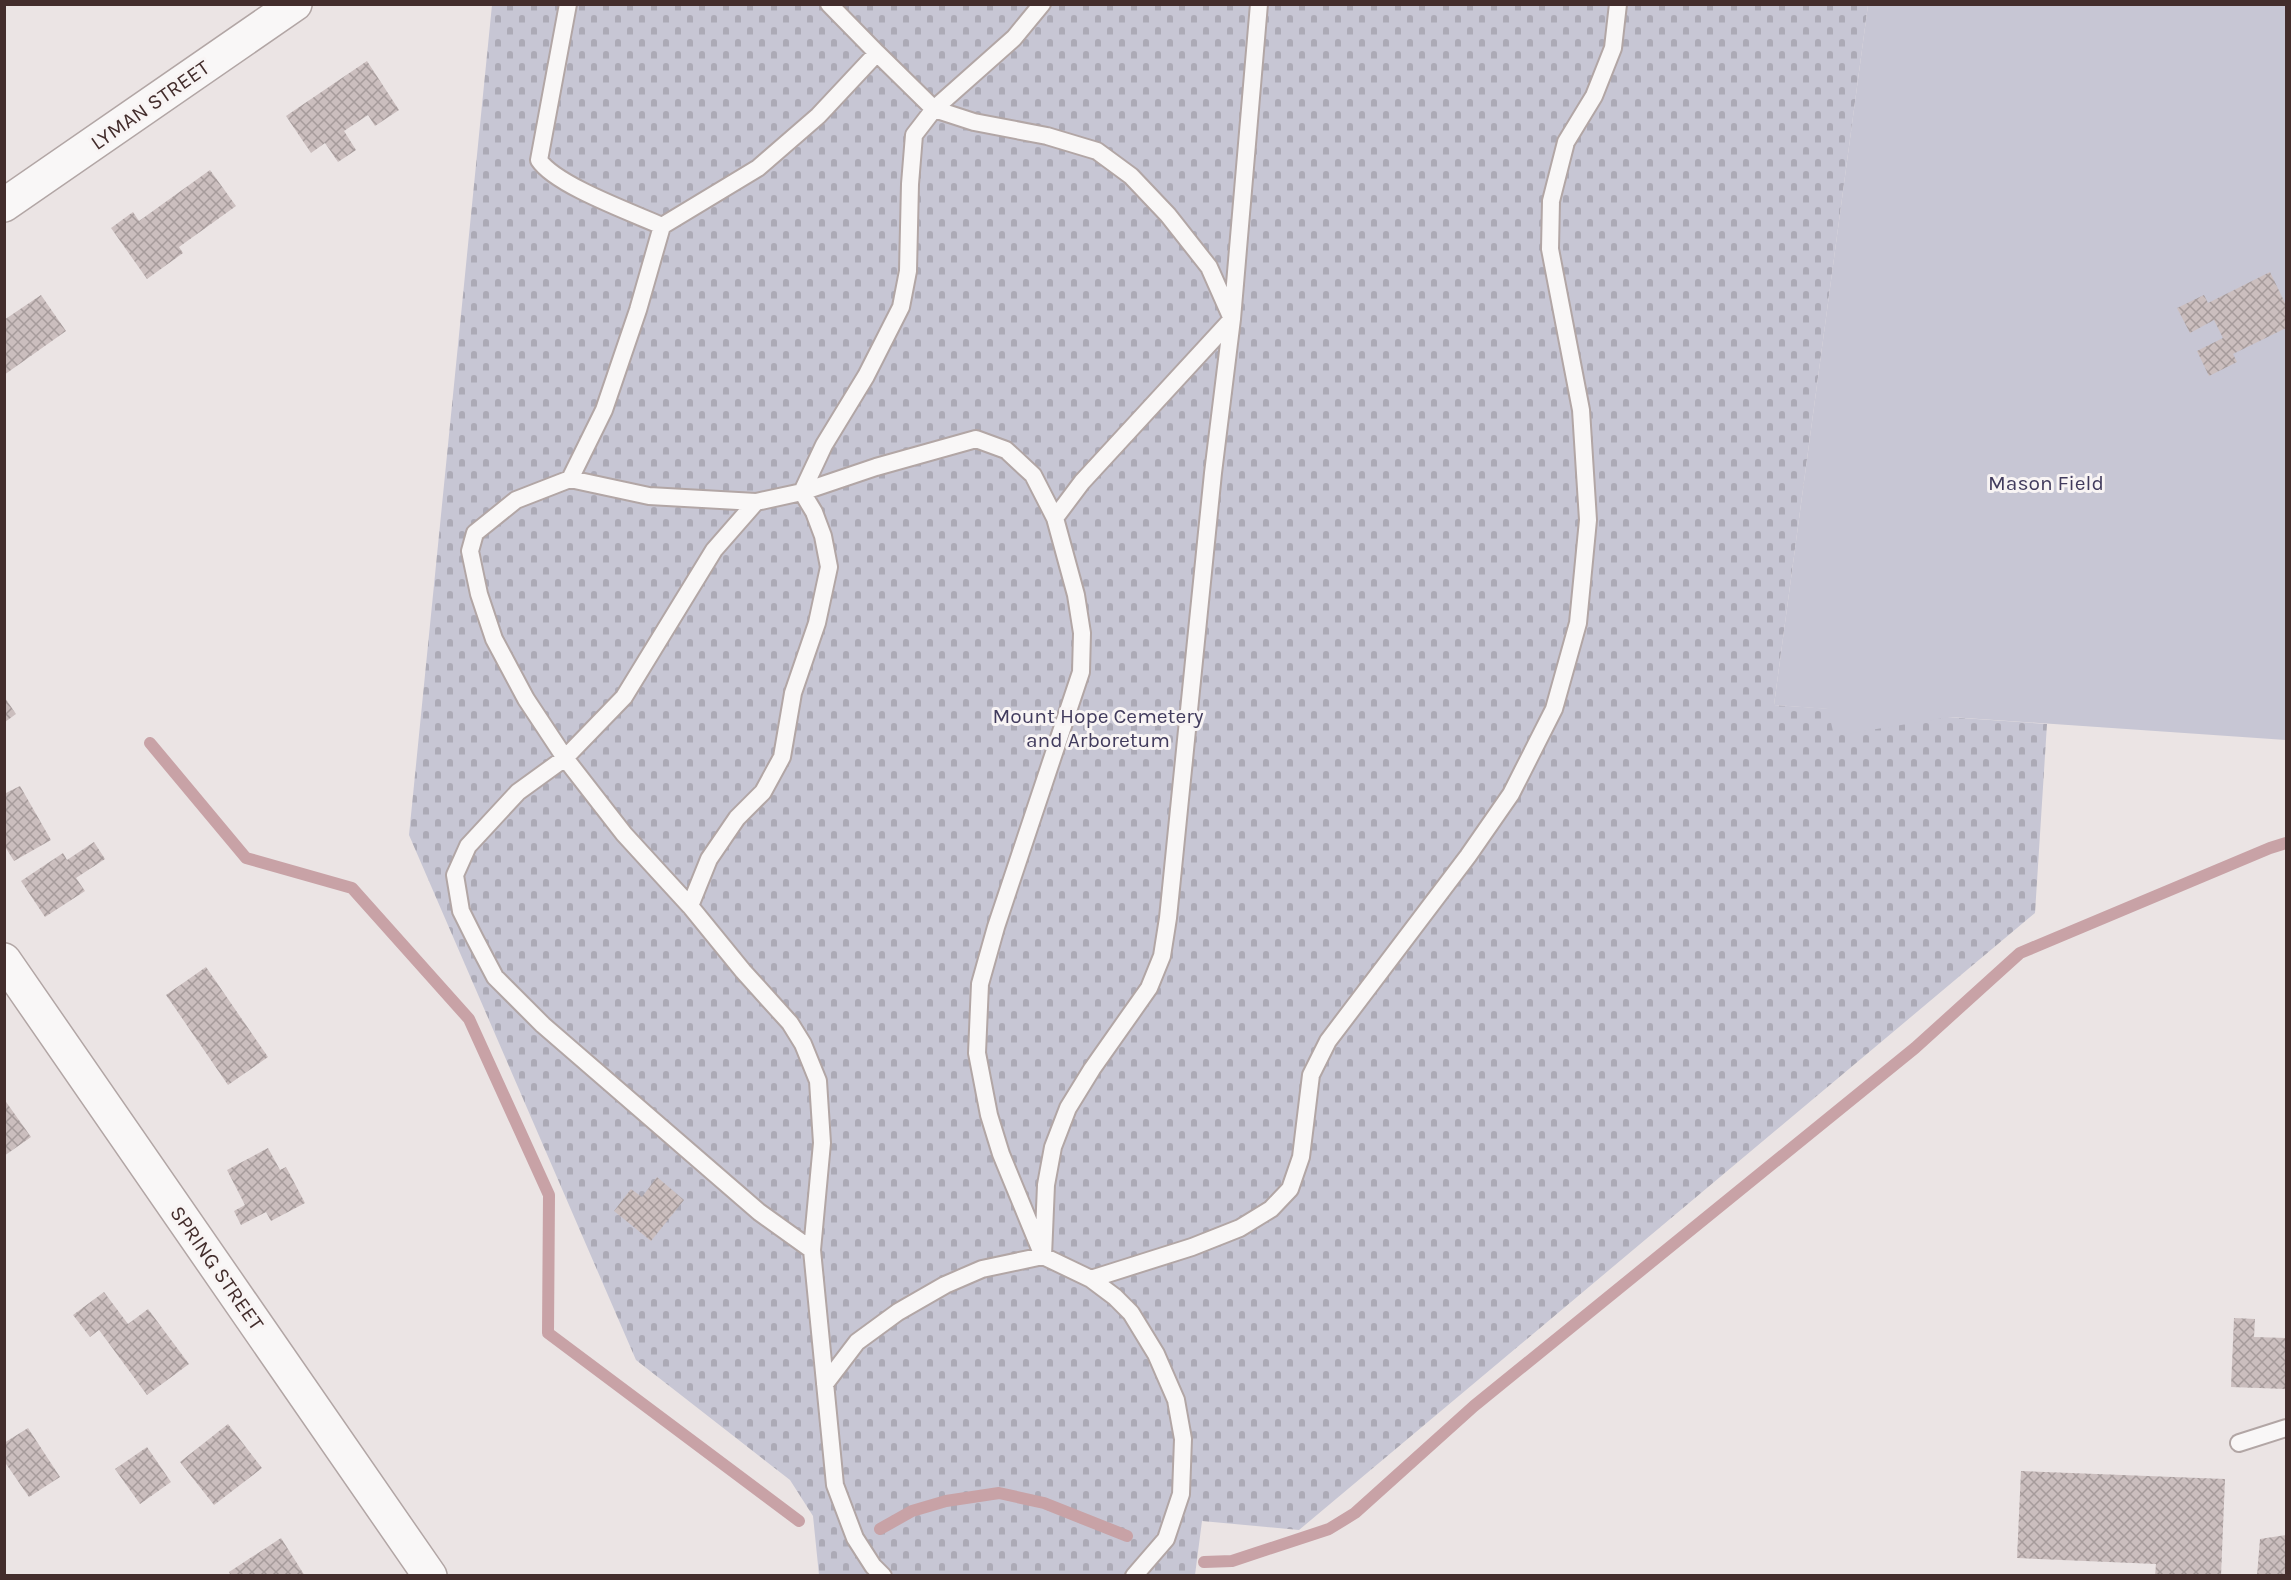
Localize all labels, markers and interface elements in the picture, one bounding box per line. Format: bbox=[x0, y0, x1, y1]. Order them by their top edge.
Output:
street label: LYMAN STREET bbox=[86, 55, 214, 155]
park label: Mason Field bbox=[1988, 471, 2104, 495]
park label: Mount Hope Cemetery and Arboretum bbox=[992, 704, 1204, 752]
street label: SPRING STREET bbox=[165, 1201, 269, 1335]

